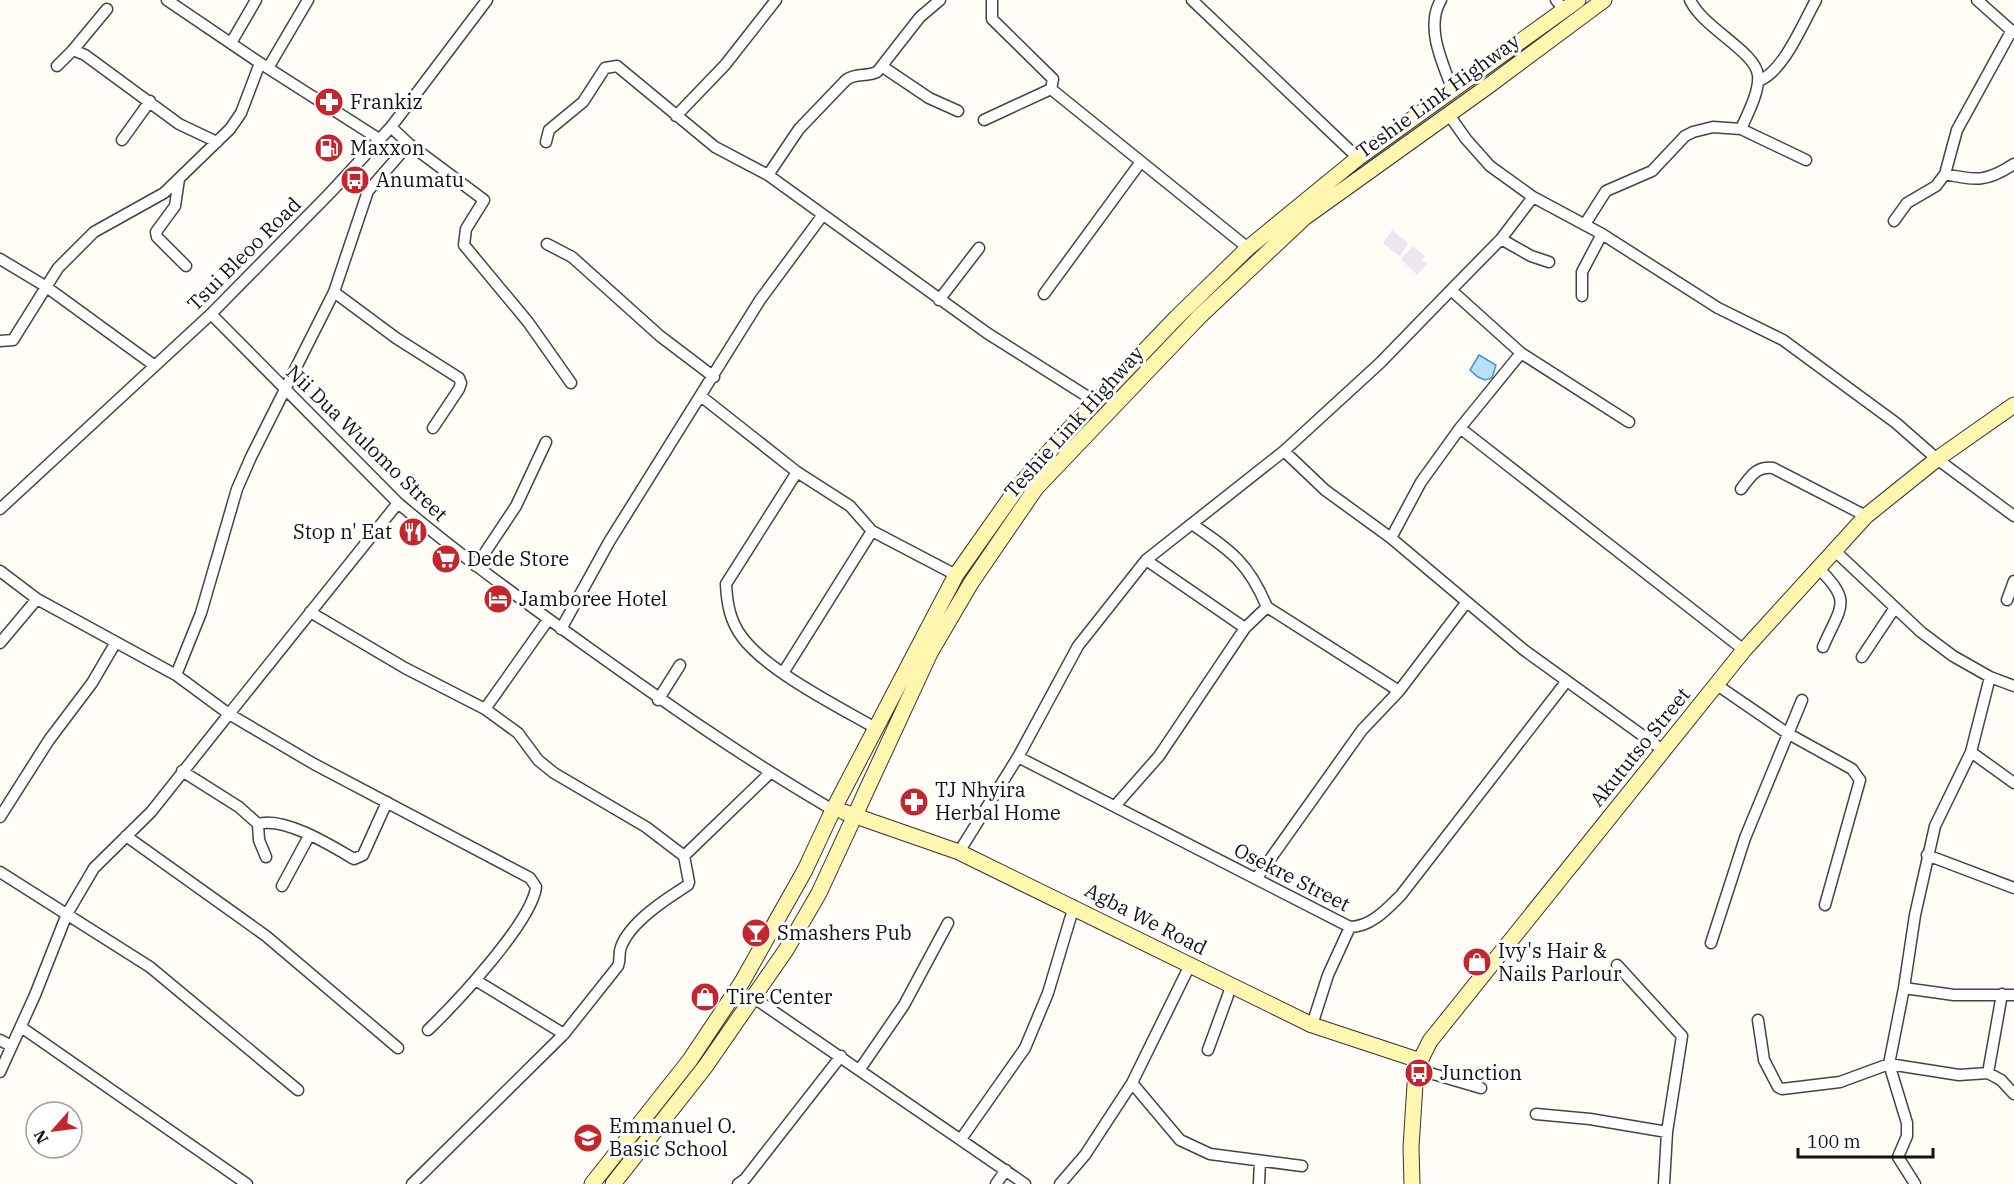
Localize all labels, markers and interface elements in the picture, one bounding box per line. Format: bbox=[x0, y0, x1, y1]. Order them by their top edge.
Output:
street label: Teshie Link Highway bbox=[1350, 27, 1525, 164]
pharmacy icon: Frankiz bbox=[313, 86, 345, 118]
place label: Frankiz bbox=[350, 88, 423, 115]
fuel station icon: Maxxon bbox=[313, 132, 345, 164]
place label: Maxxon bbox=[350, 134, 425, 161]
bus stop icon: Anumatu bbox=[339, 164, 371, 196]
place label: Anumatu bbox=[376, 166, 464, 193]
street label: Tsui Bleoo Road bbox=[181, 191, 306, 316]
street label: Teshie Link Highway bbox=[998, 340, 1149, 504]
street label: Nii Dua Wulomo Street bbox=[281, 358, 454, 527]
restaurant icon: Stop n' Eat bbox=[397, 516, 429, 548]
place label: Stop n' Eat bbox=[293, 518, 392, 545]
supermarket icon: Dede Store bbox=[430, 543, 462, 575]
place label: Dede Store bbox=[467, 545, 569, 572]
hotel icon: Jamboree Hotel bbox=[482, 583, 514, 615]
place label: Jamboree Hotel bbox=[519, 585, 667, 612]
street label: Akututso Street bbox=[1583, 682, 1696, 812]
place label: TJ Nhyira Herbal Home bbox=[935, 776, 1061, 826]
pharmacy icon: TJ Nhyira Herbal Home bbox=[898, 786, 930, 818]
street label: Osekre Street bbox=[1230, 836, 1355, 917]
street label: Agba We Road bbox=[1080, 876, 1212, 961]
bar icon: Smashers Pub bbox=[740, 917, 772, 949]
place label: Smashers Pub bbox=[777, 919, 912, 946]
place label: Ivy's Hair & Nails Parlour bbox=[1498, 937, 1622, 987]
shop icon: Ivy's Hair & Nails Parlour bbox=[1461, 946, 1493, 978]
shop icon: Tire Center bbox=[689, 981, 721, 1013]
place label: Tire Center bbox=[726, 983, 833, 1010]
bus stop icon: Junction bbox=[1403, 1057, 1435, 1089]
place label: Junction bbox=[1440, 1059, 1522, 1086]
north arrow bbox=[24, 1100, 84, 1160]
place label: Emmanuel O. Basic School bbox=[609, 1112, 736, 1162]
scale bar bbox=[1798, 1121, 1933, 1159]
school or university icon: Emmanuel O. Basic School bbox=[572, 1122, 604, 1154]
text: N bbox=[29, 1127, 53, 1147]
text: 100 m bbox=[1807, 1130, 1861, 1153]

